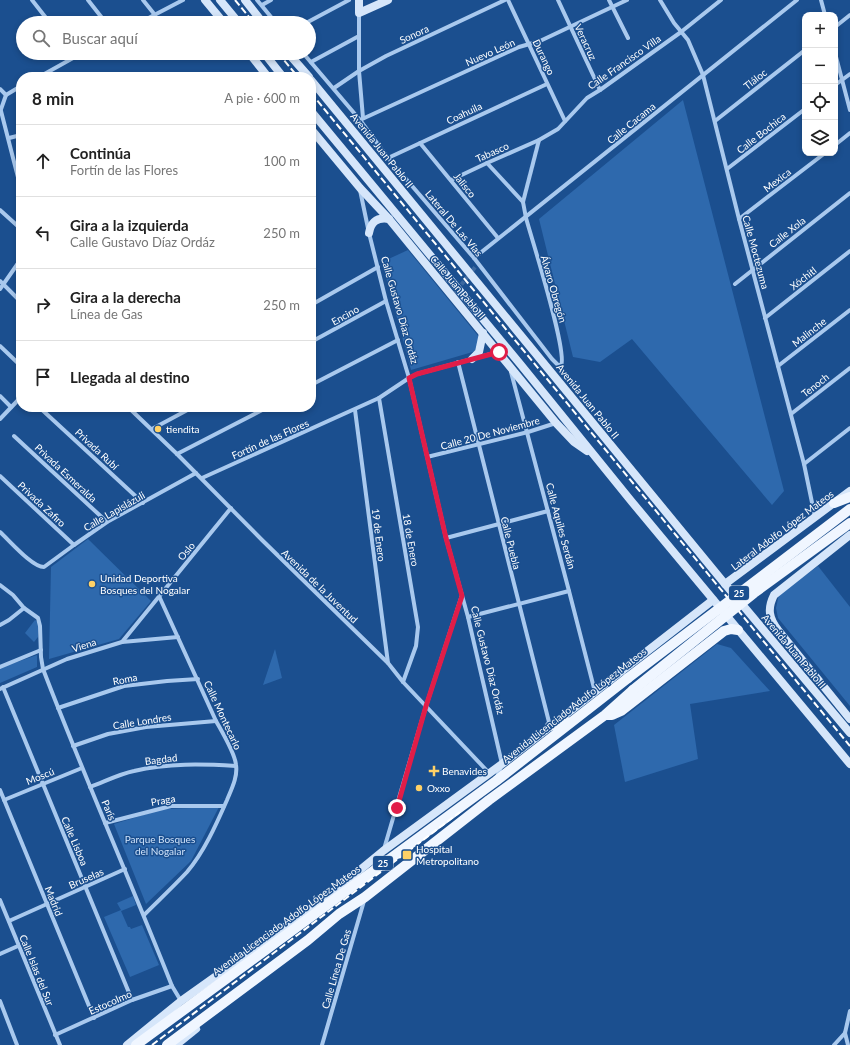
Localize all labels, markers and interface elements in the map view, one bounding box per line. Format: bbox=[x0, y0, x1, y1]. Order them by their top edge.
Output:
map controls bbox=[802, 12, 838, 156]
button: + bbox=[802, 12, 838, 48]
search box bbox=[16, 16, 316, 60]
street label: Sonora bbox=[397, 22, 431, 46]
street label: Veracruz bbox=[572, 22, 600, 62]
icon: search bbox=[30, 27, 52, 49]
text: Buscar aquí bbox=[62, 29, 138, 47]
street label: Calle Francisco Villa bbox=[585, 32, 663, 92]
street label: Nuevo León bbox=[463, 36, 517, 68]
street label: Durango bbox=[531, 37, 558, 77]
button: − bbox=[802, 48, 838, 84]
street label: Tláloc bbox=[741, 66, 769, 92]
button: locate bbox=[802, 84, 838, 120]
text: 8 min bbox=[32, 88, 74, 109]
text: A pie · 600 m bbox=[224, 90, 300, 106]
street label: Coahuila bbox=[444, 99, 484, 126]
street label: Calle Cacama bbox=[604, 100, 658, 146]
street label: Avenida Juan Pablo II bbox=[348, 110, 416, 190]
street label: Calle Bochica bbox=[734, 110, 788, 156]
button: layers bbox=[802, 120, 838, 156]
street label: Tabasco bbox=[474, 139, 511, 165]
text: Continúa bbox=[70, 144, 131, 162]
icon: ahead bbox=[32, 150, 54, 172]
text: 100 m bbox=[263, 153, 300, 169]
text: Fortín de las Flores bbox=[70, 162, 178, 178]
street label: Mexica bbox=[761, 166, 793, 194]
street label: Jalisco bbox=[451, 170, 479, 200]
street label: Lateral De Las Vías bbox=[423, 188, 485, 258]
street label: Calle Moctezuma bbox=[740, 214, 772, 290]
street label: Calle Xola bbox=[766, 214, 808, 250]
text: Gira a la izquierda bbox=[70, 216, 189, 234]
icon: left bbox=[32, 222, 54, 244]
text: 250 m bbox=[263, 225, 300, 241]
text: Calle Gustavo Díaz Ordáz bbox=[70, 234, 215, 250]
street label: Calle Juan Pablo II bbox=[428, 253, 488, 321]
street label: Álvaro Obregón bbox=[539, 254, 569, 324]
street label: Calle Gustavo Díaz Ordáz bbox=[379, 255, 421, 366]
street label: Xóchitl bbox=[787, 264, 819, 292]
text: Gira a la derecha bbox=[70, 288, 181, 306]
icon: right bbox=[32, 294, 54, 316]
text: 250 m bbox=[263, 297, 300, 313]
street label: Encino bbox=[329, 302, 361, 327]
text: Línea de Gas bbox=[70, 306, 143, 322]
street label: Malinche bbox=[790, 315, 828, 349]
route start bbox=[490, 343, 508, 361]
street label: Avenida Juan Pablo II bbox=[554, 361, 622, 441]
icon: arrive bbox=[32, 366, 54, 388]
text: Llegada al destino bbox=[70, 368, 190, 386]
street label: Tenoch bbox=[799, 371, 831, 399]
street label: Calle 20 De Noviembre bbox=[439, 414, 541, 452]
street label: Fortín de las Flores bbox=[230, 417, 310, 461]
place label: tiendita bbox=[166, 423, 200, 435]
marker: tiendita bbox=[153, 424, 163, 434]
street label: Privada Rubí bbox=[73, 426, 122, 472]
street label: Privada Esmeralda bbox=[33, 441, 99, 505]
street label: Privada Zafiro bbox=[16, 479, 69, 529]
street label: Calle Aquiles Serdán bbox=[544, 482, 578, 570]
street label: Lateral Adolfo López Mateos bbox=[728, 488, 836, 572]
street label: Calle Lapislázuli bbox=[81, 489, 147, 533]
street label: 19 de Enero bbox=[370, 508, 388, 562]
street label: 18 de Enero bbox=[400, 513, 422, 568]
street label: Calle Puebla bbox=[499, 515, 523, 571]
street label: Oslo bbox=[175, 539, 197, 563]
street label: Avenida de la Juventud bbox=[279, 547, 361, 625]
place label: Unidad Deportiva Bosques del Nogalar bbox=[100, 572, 190, 596]
marker: Unidad Deportiva Bosques del Nogalar bbox=[87, 579, 97, 589]
road number: 25 bbox=[729, 586, 749, 600]
street label: Calle Gustavo Díaz Ordáz bbox=[469, 604, 507, 716]
street label: Avenida Juan Pablo II bbox=[760, 612, 828, 690]
street label: Viena bbox=[70, 636, 98, 654]
street label: Avenida Licenciado Adolfo López Mateos bbox=[500, 645, 648, 765]
street label: Roma bbox=[112, 671, 138, 687]
street label: Calle Montecarlo bbox=[202, 679, 244, 752]
street label: Calle Londres bbox=[112, 710, 172, 732]
street label: Bagdad bbox=[144, 751, 178, 767]
street label: Moscú bbox=[24, 765, 56, 787]
place label: Benavides bbox=[442, 765, 487, 777]
marker: Benavides bbox=[429, 766, 439, 776]
place label: Oxxo bbox=[427, 782, 451, 794]
marker: Oxxo bbox=[414, 783, 424, 793]
street label: Praga bbox=[150, 792, 176, 808]
street label: París bbox=[99, 798, 119, 822]
route end bbox=[388, 799, 406, 817]
street label: Calle Lisboa bbox=[59, 815, 91, 867]
park label: Parque Bosques del Nogalar bbox=[125, 833, 195, 857]
place label: Hospital Metropolitano bbox=[416, 843, 479, 867]
marker: Hospital Metropolitano bbox=[401, 849, 413, 861]
road number: 25 bbox=[373, 856, 393, 870]
street label: Avenida Licenciado Adolfo López Mateos bbox=[210, 862, 362, 978]
street label: Bruselas bbox=[67, 865, 105, 891]
street label: Madrid bbox=[43, 884, 65, 918]
street label: Calle Línea De Gas bbox=[319, 928, 353, 1010]
street label: Calle Islas del Sur bbox=[17, 933, 57, 1008]
street label: Estocolmo bbox=[87, 987, 134, 1017]

